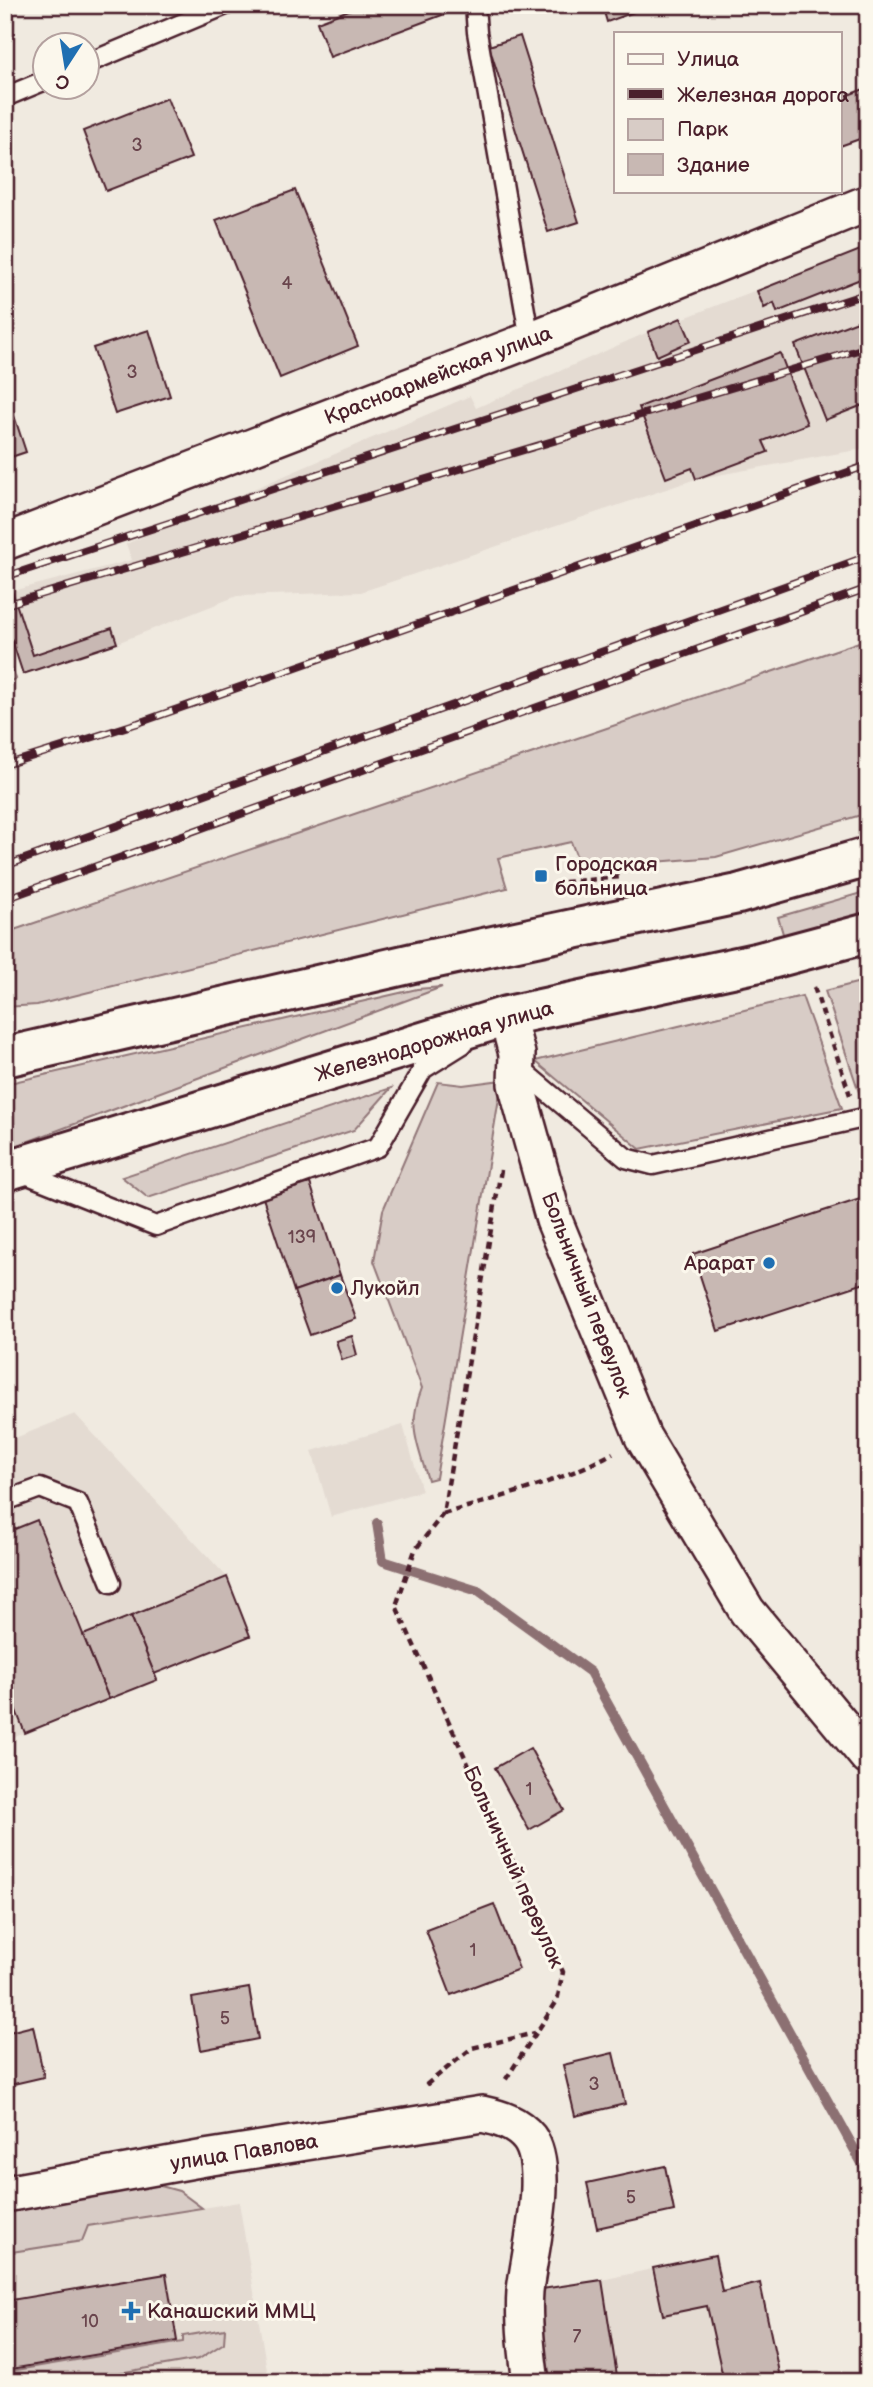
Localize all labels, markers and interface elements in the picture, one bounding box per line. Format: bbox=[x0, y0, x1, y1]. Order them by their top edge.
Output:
north arrow bbox=[32, 32, 102, 102]
legend bbox=[614, 32, 842, 192]
text: Улица bbox=[677, 47, 740, 72]
text: С bbox=[54, 69, 72, 94]
text: Железная дорога bbox=[677, 83, 850, 108]
text: Парк bbox=[677, 117, 728, 142]
house number: 3 bbox=[131, 135, 143, 156]
text: Здание bbox=[677, 153, 750, 178]
house number: 4 bbox=[282, 273, 293, 294]
street label: Красноармейская улица bbox=[321, 320, 556, 430]
house number: 3 bbox=[126, 362, 138, 383]
place label: Городская больница bbox=[555, 852, 658, 901]
marker: Городская больница bbox=[533, 868, 549, 884]
street label: Железнодорожная улица bbox=[312, 995, 557, 1087]
street label: Больничный переулок bbox=[536, 1189, 637, 1401]
house number: 139 bbox=[288, 1227, 316, 1248]
place label: Арарат bbox=[683, 1251, 755, 1276]
marker: Арарат bbox=[761, 1255, 777, 1271]
place label: Лукойл bbox=[350, 1276, 420, 1301]
marker: Лукойл bbox=[329, 1280, 345, 1296]
street label: Больничный переулок bbox=[458, 1763, 569, 1972]
house number: 1 bbox=[526, 1779, 532, 1800]
house number: 1 bbox=[470, 1940, 476, 1961]
house number: 5 bbox=[220, 2008, 230, 2029]
house number: 3 bbox=[588, 2074, 600, 2095]
street label: улица Павлова bbox=[168, 2128, 320, 2177]
house number: 5 bbox=[626, 2187, 636, 2208]
place label: Канашский ММЦ bbox=[147, 2299, 316, 2324]
marker: Канашский ММЦ bbox=[121, 2301, 141, 2321]
house number: 10 bbox=[81, 2311, 99, 2332]
house number: 7 bbox=[573, 2326, 582, 2347]

